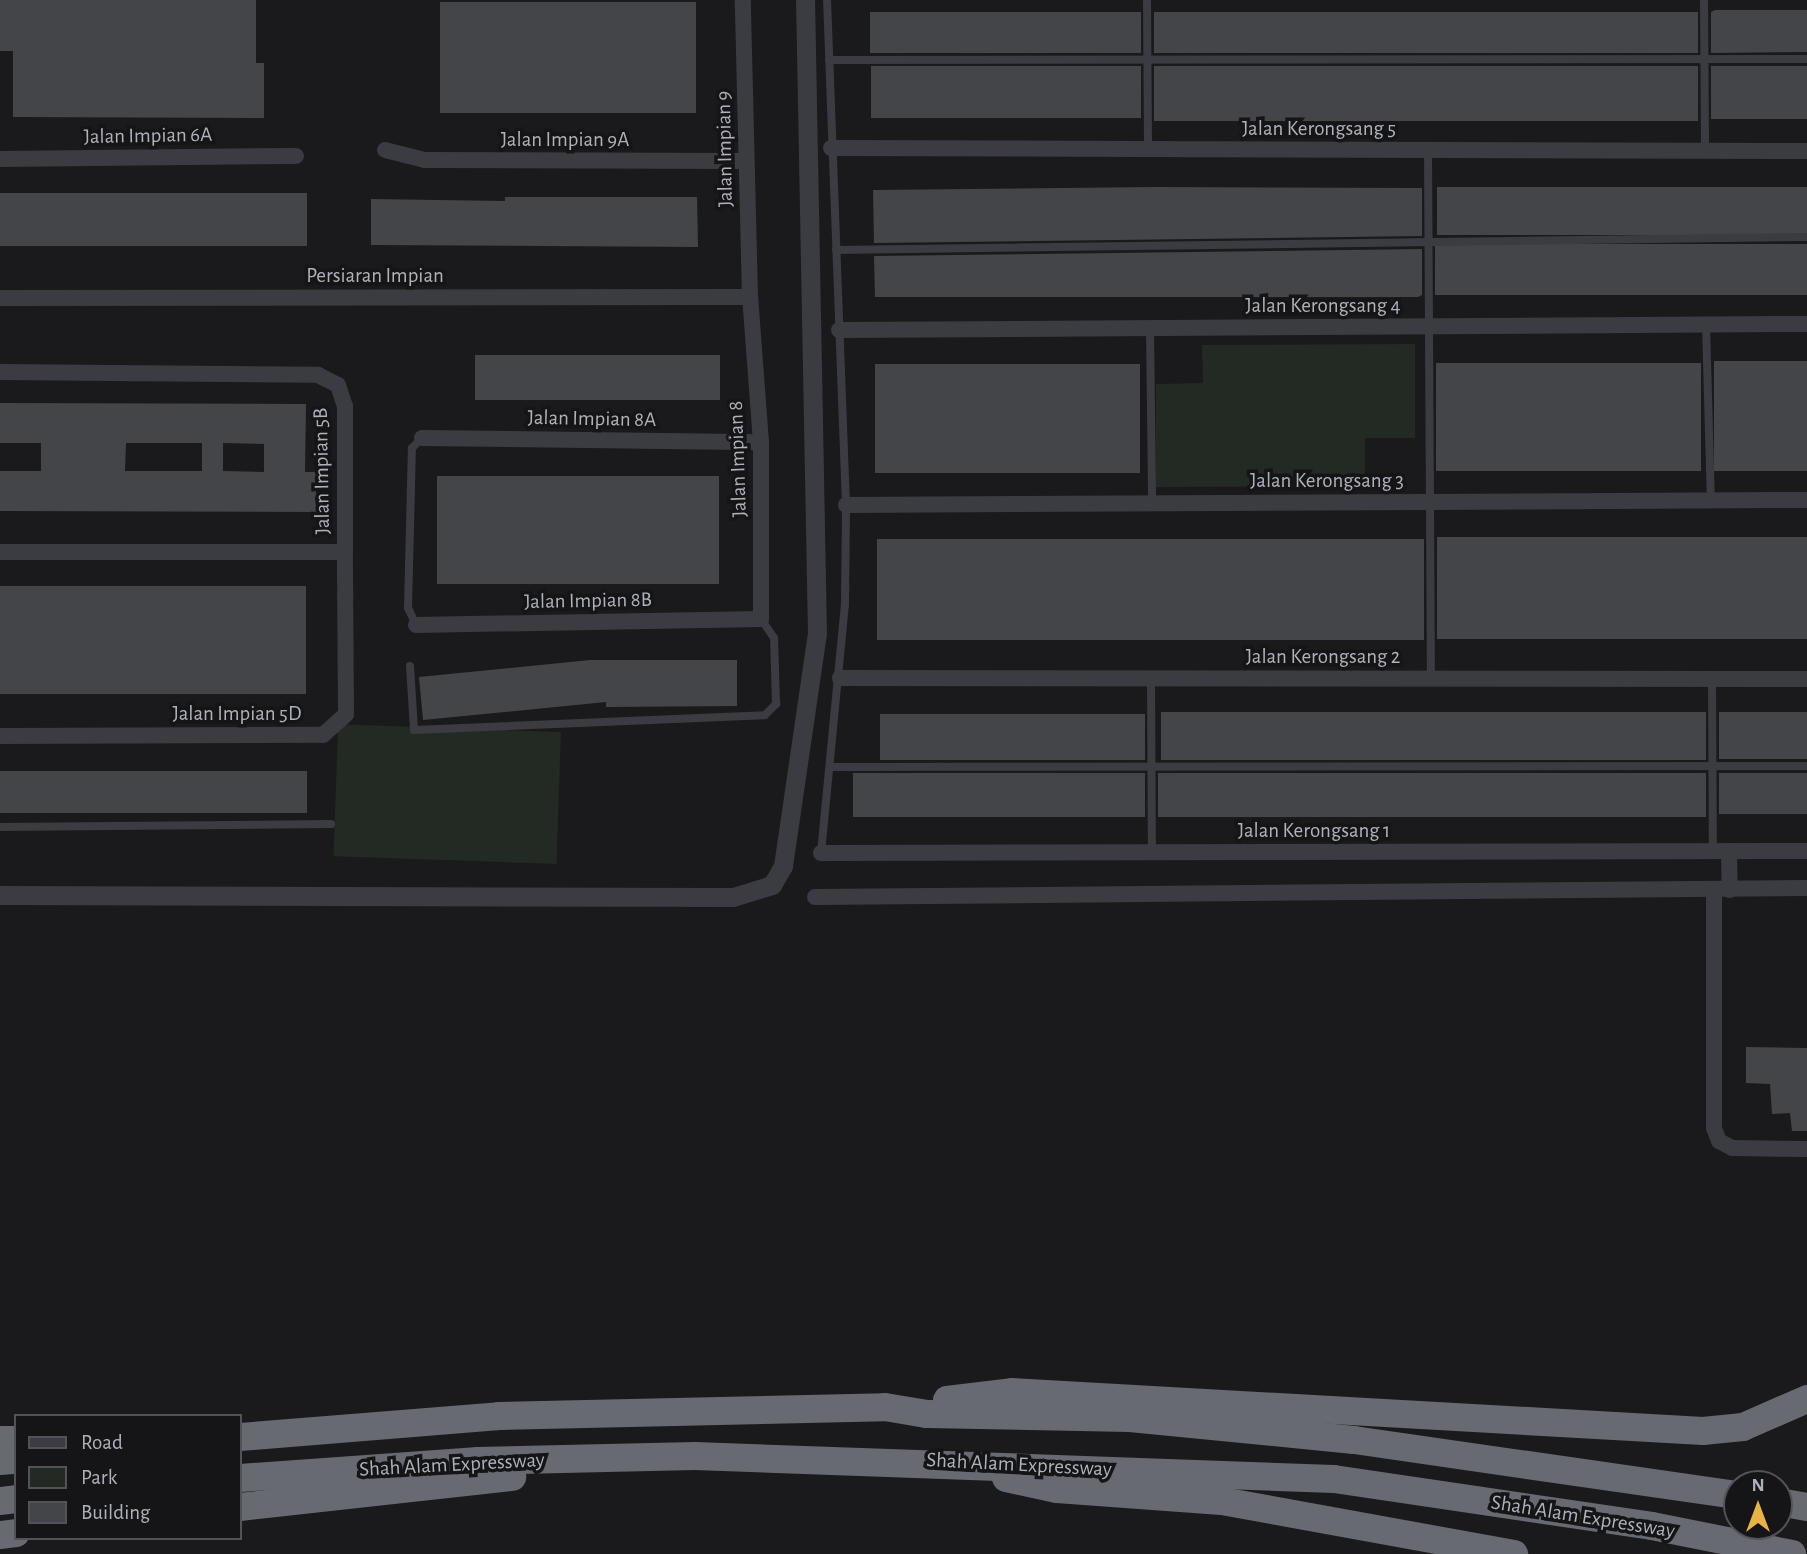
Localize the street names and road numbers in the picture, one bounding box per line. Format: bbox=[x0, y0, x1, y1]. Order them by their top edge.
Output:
street label: Jalan Impian 9 bbox=[711, 91, 739, 207]
street label: Jalan Kerongsang 5 bbox=[1242, 116, 1396, 142]
street label: Jalan Impian 6A bbox=[84, 122, 212, 150]
street label: Jalan Impian 9A bbox=[501, 127, 629, 153]
street label: Persiaran Impian bbox=[306, 263, 444, 289]
street label: Jalan Kerongsang 4 bbox=[1245, 293, 1401, 319]
street label: Jalan Impian 8 bbox=[723, 400, 753, 518]
street label: Jalan Impian 8A bbox=[527, 405, 657, 433]
street label: Jalan Impian 5B bbox=[308, 407, 336, 535]
street label: Jalan Kerongsang 3 bbox=[1250, 468, 1404, 494]
street label: Jalan Impian 8B bbox=[524, 587, 652, 615]
street label: Jalan Kerongsang 2 bbox=[1246, 644, 1400, 670]
street label: Jalan Impian 5D bbox=[173, 701, 301, 727]
street label: Jalan Kerongsang 1 bbox=[1238, 818, 1390, 844]
street label: Shah Alam Expressway bbox=[359, 1448, 545, 1482]
street label: Shah Alam Expressway bbox=[926, 1448, 1112, 1482]
street label: Shah Alam Expressway bbox=[1489, 1490, 1677, 1544]

